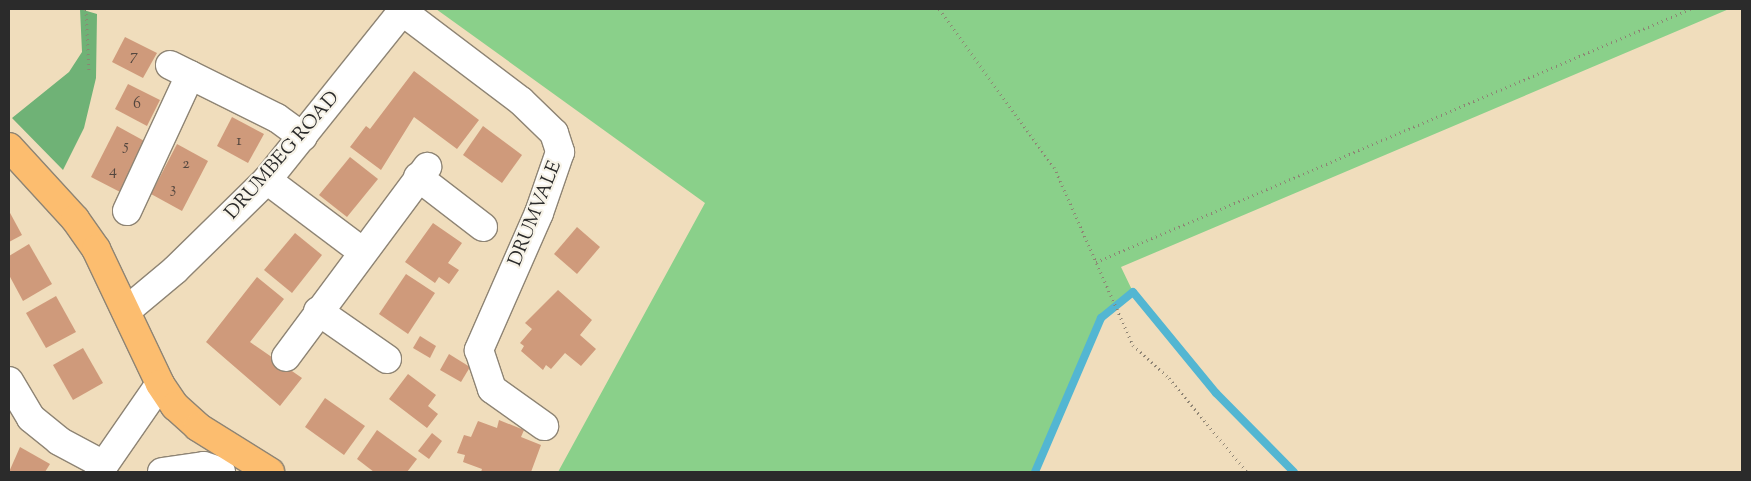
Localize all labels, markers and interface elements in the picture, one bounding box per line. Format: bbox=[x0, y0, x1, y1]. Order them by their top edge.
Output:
house number: 7 bbox=[130, 47, 138, 67]
street label: DRUMBEG ROAD bbox=[221, 87, 345, 225]
house number: 6 bbox=[133, 95, 141, 115]
house number: 1 bbox=[236, 132, 242, 152]
house number: 5 bbox=[123, 137, 129, 157]
house number: 2 bbox=[182, 155, 190, 175]
street label: DRUMVALE bbox=[505, 158, 567, 270]
house number: 4 bbox=[109, 162, 117, 182]
house number: 3 bbox=[170, 180, 176, 200]

